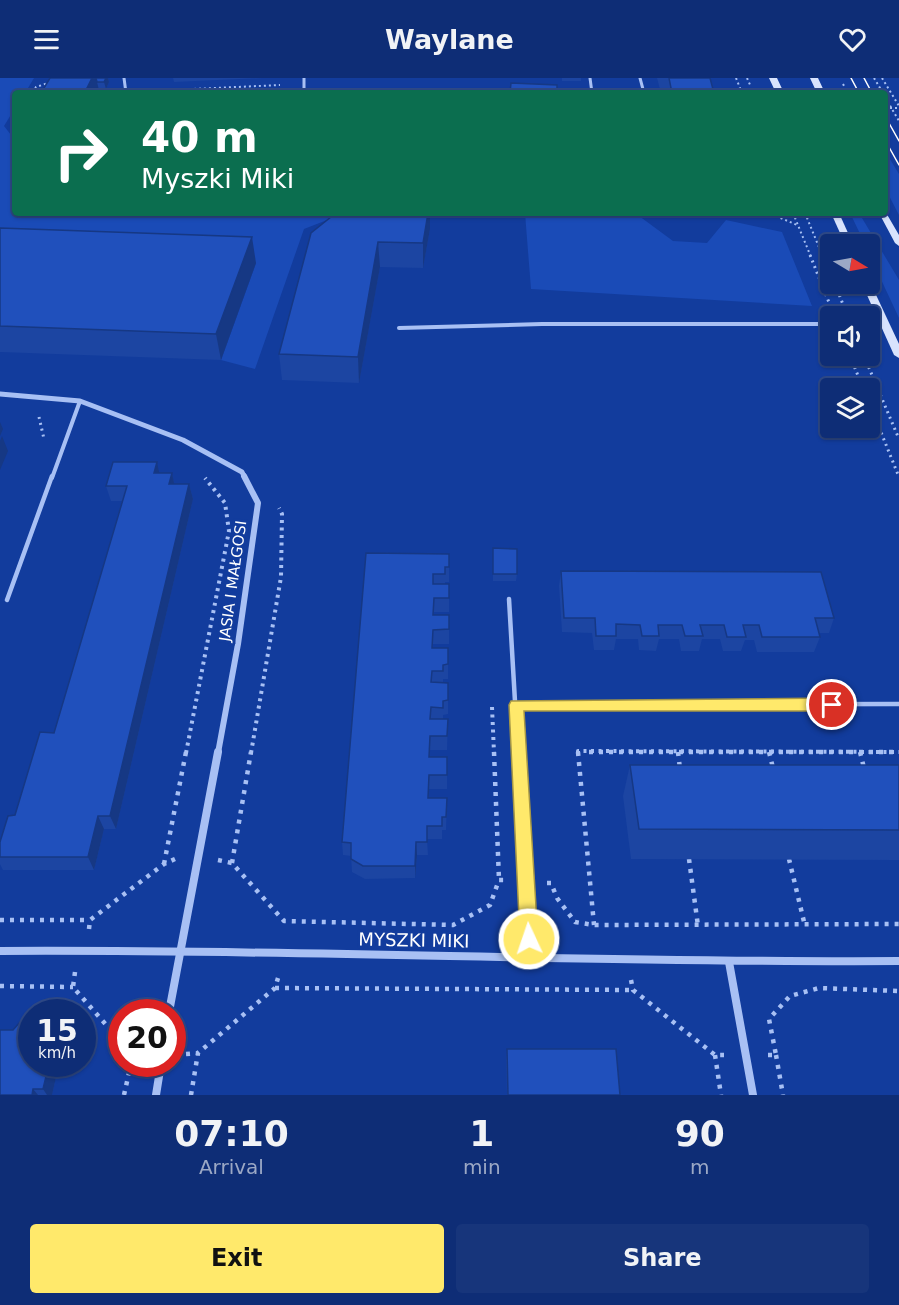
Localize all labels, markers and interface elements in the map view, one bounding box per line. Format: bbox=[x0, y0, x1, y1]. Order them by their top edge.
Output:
icon: menu bbox=[30, 23, 63, 56]
icon: heart bbox=[836, 23, 869, 56]
text: Waylane bbox=[385, 24, 514, 55]
text: 40 m bbox=[141, 113, 258, 162]
icon: right bbox=[42, 114, 120, 192]
text: Myszki Miki bbox=[141, 163, 294, 194]
north arrow bbox=[820, 234, 880, 294]
map controls bbox=[820, 234, 880, 438]
button: sound bbox=[820, 306, 880, 366]
button: layers bbox=[820, 378, 880, 438]
street label: JASIA I MAŁGOSI bbox=[215, 520, 250, 643]
pin bbox=[806, 679, 857, 730]
icon: arrive bbox=[815, 688, 848, 721]
position arrow bbox=[497, 907, 561, 971]
street label: MYSZKI MIKI bbox=[358, 929, 470, 951]
speed limit sign: 20 bbox=[108, 999, 186, 1077]
text: 15 bbox=[36, 1013, 78, 1048]
text: km/h bbox=[38, 1044, 76, 1062]
text: 07:10 bbox=[174, 1113, 289, 1154]
text: 1 bbox=[469, 1113, 494, 1154]
text: 90 bbox=[675, 1113, 725, 1154]
text: Arrival bbox=[199, 1155, 264, 1179]
text: min bbox=[463, 1155, 501, 1179]
text: m bbox=[690, 1155, 710, 1179]
button: Exit bbox=[30, 1224, 444, 1293]
button: Share bbox=[456, 1224, 869, 1293]

